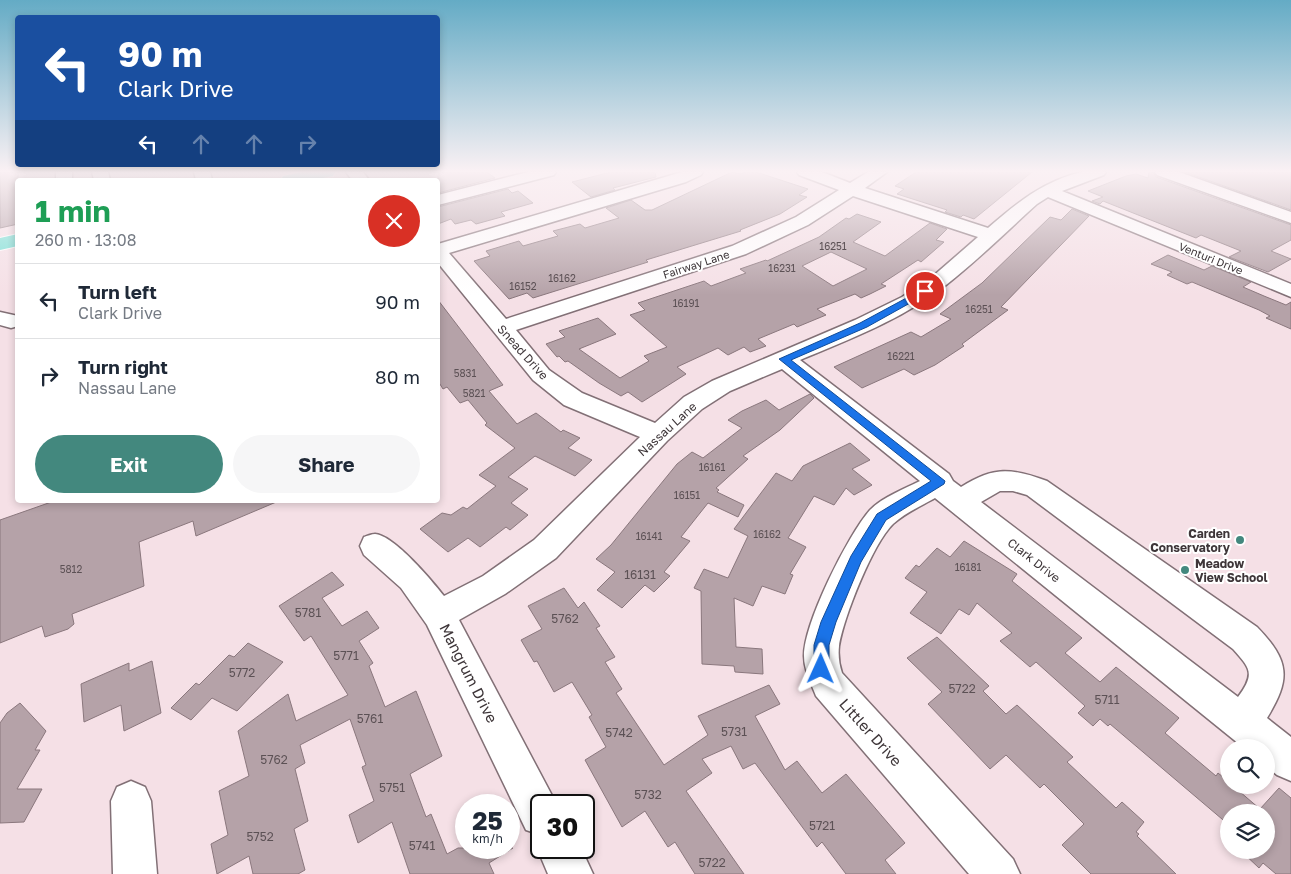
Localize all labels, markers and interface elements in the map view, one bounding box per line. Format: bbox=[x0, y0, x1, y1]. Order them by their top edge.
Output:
text: 90 m bbox=[118, 33, 202, 75]
icon: left bbox=[35, 35, 100, 100]
text: Clark Drive bbox=[118, 75, 233, 102]
icon: left bbox=[134, 130, 162, 158]
icon: ahead bbox=[187, 130, 215, 158]
icon: ahead bbox=[240, 130, 268, 158]
icon: right bbox=[293, 130, 321, 158]
text: 1 min bbox=[35, 193, 111, 229]
button: close bbox=[368, 195, 420, 247]
text: 260 m · 13:08 bbox=[35, 230, 136, 250]
street label: Venturi Drive bbox=[1177, 239, 1245, 277]
house number: 16251 bbox=[819, 240, 847, 252]
street label: Fairway Lane bbox=[661, 247, 731, 281]
house number: 16231 bbox=[768, 262, 796, 274]
pin bbox=[904, 270, 946, 312]
house number: 16162 bbox=[548, 272, 576, 284]
icon: arrive bbox=[911, 277, 939, 305]
text: Turn left bbox=[78, 280, 157, 303]
house number: 16152 bbox=[509, 280, 537, 292]
icon: left bbox=[35, 287, 63, 315]
text: 90 m bbox=[375, 290, 420, 313]
house number: 16191 bbox=[673, 297, 699, 309]
text: Clark Drive bbox=[78, 303, 162, 323]
house number: 16251 bbox=[965, 303, 993, 315]
street label: Snead Drive bbox=[494, 321, 552, 383]
house number: 16221 bbox=[887, 350, 915, 362]
text: Turn right bbox=[78, 355, 168, 378]
icon: right bbox=[35, 362, 63, 390]
text: 80 m bbox=[375, 365, 420, 388]
house number: 5831 bbox=[454, 367, 476, 379]
text: Nassau Lane bbox=[78, 378, 176, 398]
house number: 5821 bbox=[463, 387, 485, 399]
street label: Nassau Lane bbox=[635, 399, 699, 459]
button: Exit bbox=[35, 435, 223, 493]
button: Share bbox=[233, 435, 420, 493]
house number: 16161 bbox=[699, 461, 725, 473]
house number: 16151 bbox=[674, 489, 700, 501]
place label: Carden Conservatory bbox=[1150, 526, 1231, 555]
house number: 16162 bbox=[753, 528, 781, 540]
house number: 16141 bbox=[636, 530, 662, 542]
marker: Carden Conservatory bbox=[1234, 534, 1246, 546]
street label: Clark Drive bbox=[1005, 535, 1063, 585]
place label: Meadow View School bbox=[1195, 556, 1267, 585]
house number: 16181 bbox=[955, 561, 981, 573]
house number: 5812 bbox=[60, 563, 82, 575]
marker: Meadow View School bbox=[1179, 564, 1191, 576]
house number: 16131 bbox=[624, 567, 656, 582]
house number: 5781 bbox=[295, 605, 321, 620]
house number: 5762 bbox=[551, 611, 579, 626]
street label: Mangrum Drive bbox=[436, 620, 502, 726]
position arrow bbox=[794, 642, 846, 694]
house number: 5771 bbox=[333, 648, 359, 663]
house number: 5772 bbox=[229, 665, 255, 680]
house number: 5722 bbox=[948, 681, 976, 696]
house number: 5711 bbox=[1095, 692, 1120, 707]
street label: Littler Drive bbox=[836, 695, 906, 770]
house number: 5761 bbox=[357, 711, 383, 726]
house number: 5731 bbox=[721, 724, 747, 739]
house number: 5742 bbox=[605, 725, 633, 740]
map controls bbox=[1220, 739, 1275, 859]
button: search bbox=[1220, 739, 1275, 794]
house number: 5762 bbox=[260, 752, 288, 767]
house number: 5751 bbox=[379, 780, 405, 795]
house number: 5732 bbox=[634, 787, 662, 802]
speed limit sign: 30 bbox=[530, 794, 595, 859]
button: layers bbox=[1220, 804, 1275, 859]
text: 25 bbox=[472, 805, 503, 836]
house number: 5721 bbox=[809, 818, 835, 833]
house number: 5752 bbox=[246, 829, 274, 844]
text: km/h bbox=[472, 831, 503, 846]
house number: 5741 bbox=[409, 838, 435, 853]
house number: 5722 bbox=[698, 855, 726, 870]

